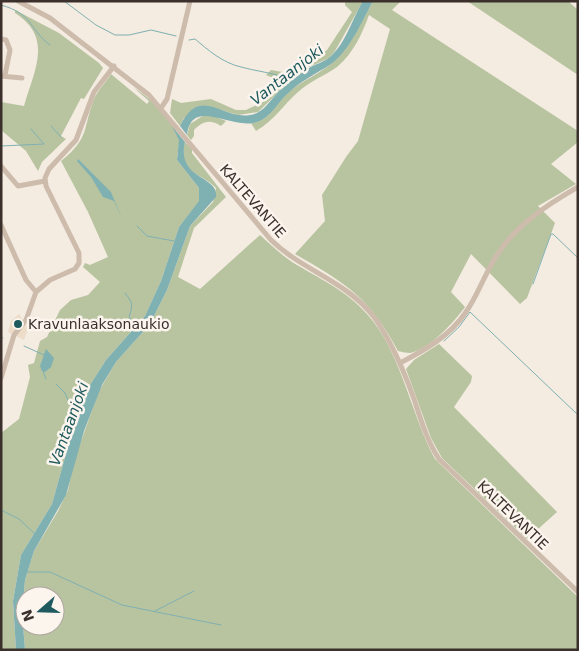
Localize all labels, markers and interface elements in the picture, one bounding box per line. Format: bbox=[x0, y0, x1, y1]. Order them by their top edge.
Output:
water label: Vantaanjoki bbox=[247, 40, 328, 109]
street label: KALTEVANTIE bbox=[217, 161, 289, 241]
place label: Kravunlaaksonaukio bbox=[28, 316, 169, 332]
marker: Kravunlaaksonaukio bbox=[12, 318, 24, 330]
water label: Vantaanjoki bbox=[45, 379, 93, 468]
street label: KALTEVANTIE bbox=[474, 477, 552, 553]
north arrow bbox=[15, 586, 65, 636]
text: N bbox=[18, 607, 37, 624]

